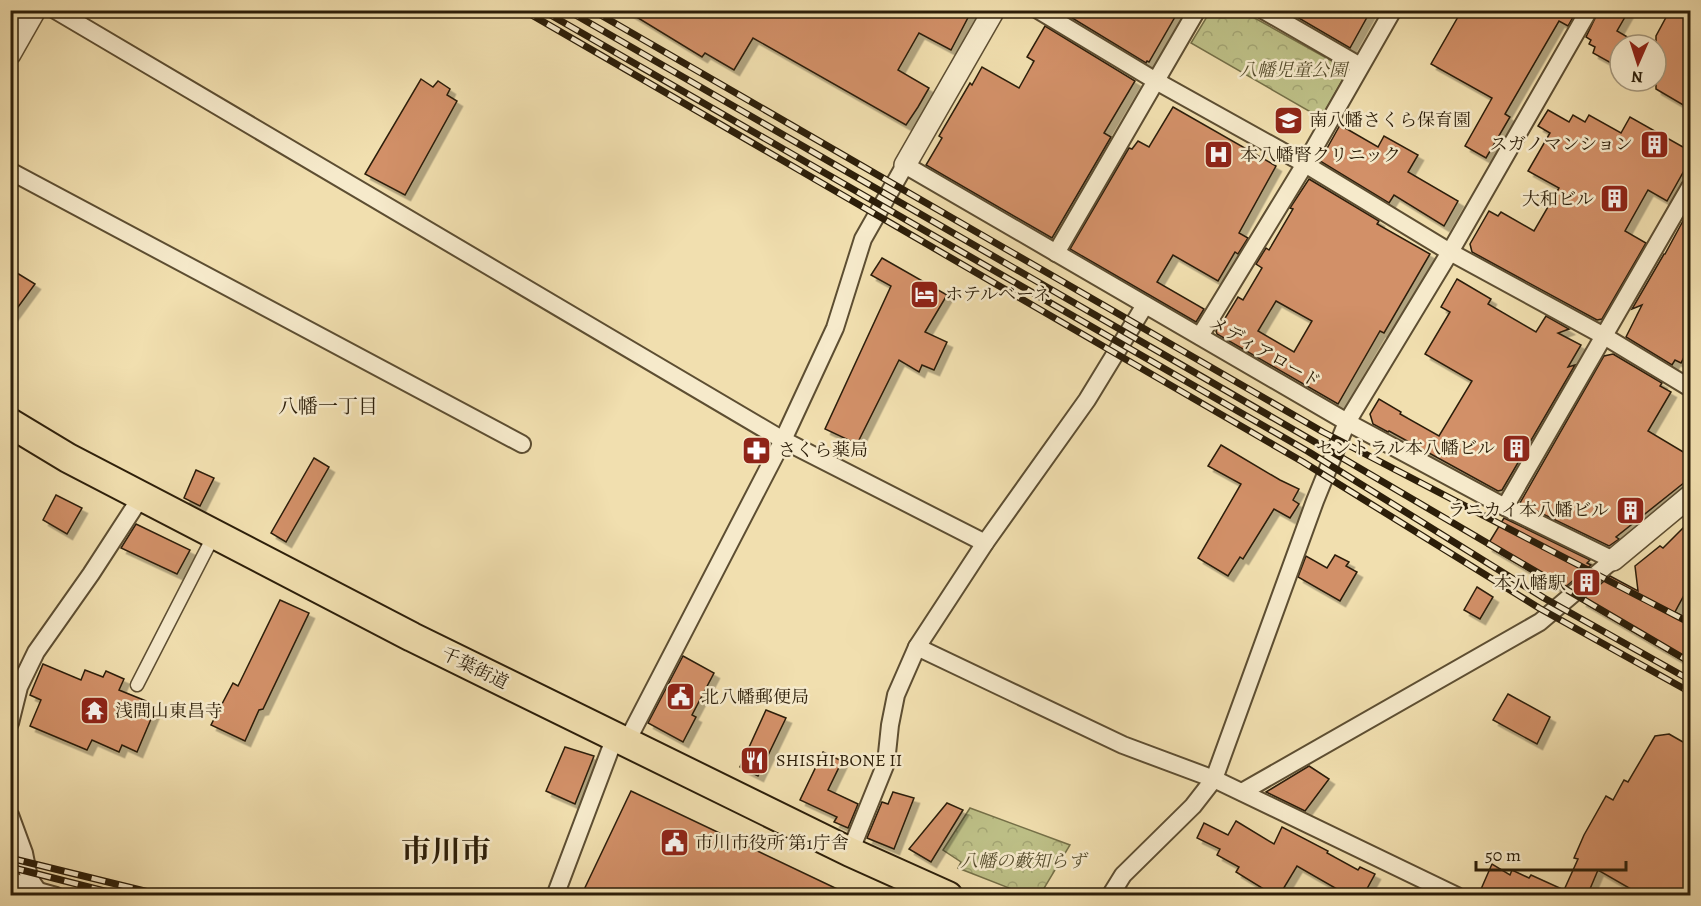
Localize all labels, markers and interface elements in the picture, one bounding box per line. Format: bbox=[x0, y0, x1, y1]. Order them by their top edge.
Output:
north arrow bbox=[1608, 33, 1668, 93]
park label: 八幡児童公園 bbox=[1239, 58, 1350, 82]
text: N bbox=[1631, 66, 1644, 88]
school or university icon: 南八幡さくら保育園 bbox=[1272, 104, 1304, 136]
place label: 南八幡さくら保育園 bbox=[1309, 108, 1471, 132]
building icon: スガノマンション bbox=[1638, 128, 1670, 160]
place label: スガノマンション bbox=[1490, 132, 1633, 156]
hospital icon: 本八幡腎クリニック bbox=[1203, 139, 1235, 171]
place label: 本八幡腎クリニック bbox=[1240, 143, 1401, 167]
building icon: 大和ビル bbox=[1599, 183, 1631, 215]
place label: 大和ビル bbox=[1522, 187, 1594, 211]
hotel icon: ホテルベーネ bbox=[908, 278, 940, 310]
place label: ホテルベーネ bbox=[945, 282, 1051, 306]
street label: メディアロード bbox=[1205, 310, 1325, 394]
district label: 八幡一丁目 bbox=[278, 393, 378, 420]
building icon: セントラル本八幡ビル bbox=[1500, 432, 1532, 464]
pharmacy icon: さくら薬局 bbox=[741, 434, 773, 466]
place label: セントラル本八幡ビル bbox=[1316, 436, 1495, 460]
place label: さくら薬局 bbox=[778, 438, 868, 462]
building icon: ラニカイ本八幡ビル bbox=[1614, 494, 1646, 526]
place label: ラニカイ本八幡ビル bbox=[1448, 498, 1609, 522]
building icon: 本八幡駅 bbox=[1571, 567, 1603, 599]
place label: 本八幡駅 bbox=[1494, 571, 1566, 595]
street label: 千葉街道 bbox=[437, 641, 513, 695]
public building icon: 北八幡郵便局 bbox=[664, 681, 696, 713]
place label: 北八幡郵便局 bbox=[701, 685, 809, 709]
temple icon: 浅間山東昌寺 bbox=[78, 695, 110, 727]
place label: 浅間山東昌寺 bbox=[115, 699, 223, 723]
restaurant icon: SHISHI BONE II bbox=[739, 744, 771, 776]
place label: SHISHI BONE II bbox=[776, 748, 902, 772]
public building icon: 市川市役所 第1庁舎 bbox=[658, 827, 690, 859]
district label: 市川市 bbox=[401, 831, 491, 871]
place label: 市川市役所 第1庁舎 bbox=[695, 831, 849, 855]
scale bar bbox=[1476, 834, 1626, 872]
text: 50 m bbox=[1485, 843, 1521, 867]
park label: 八幡の藪知らず bbox=[960, 849, 1089, 873]

